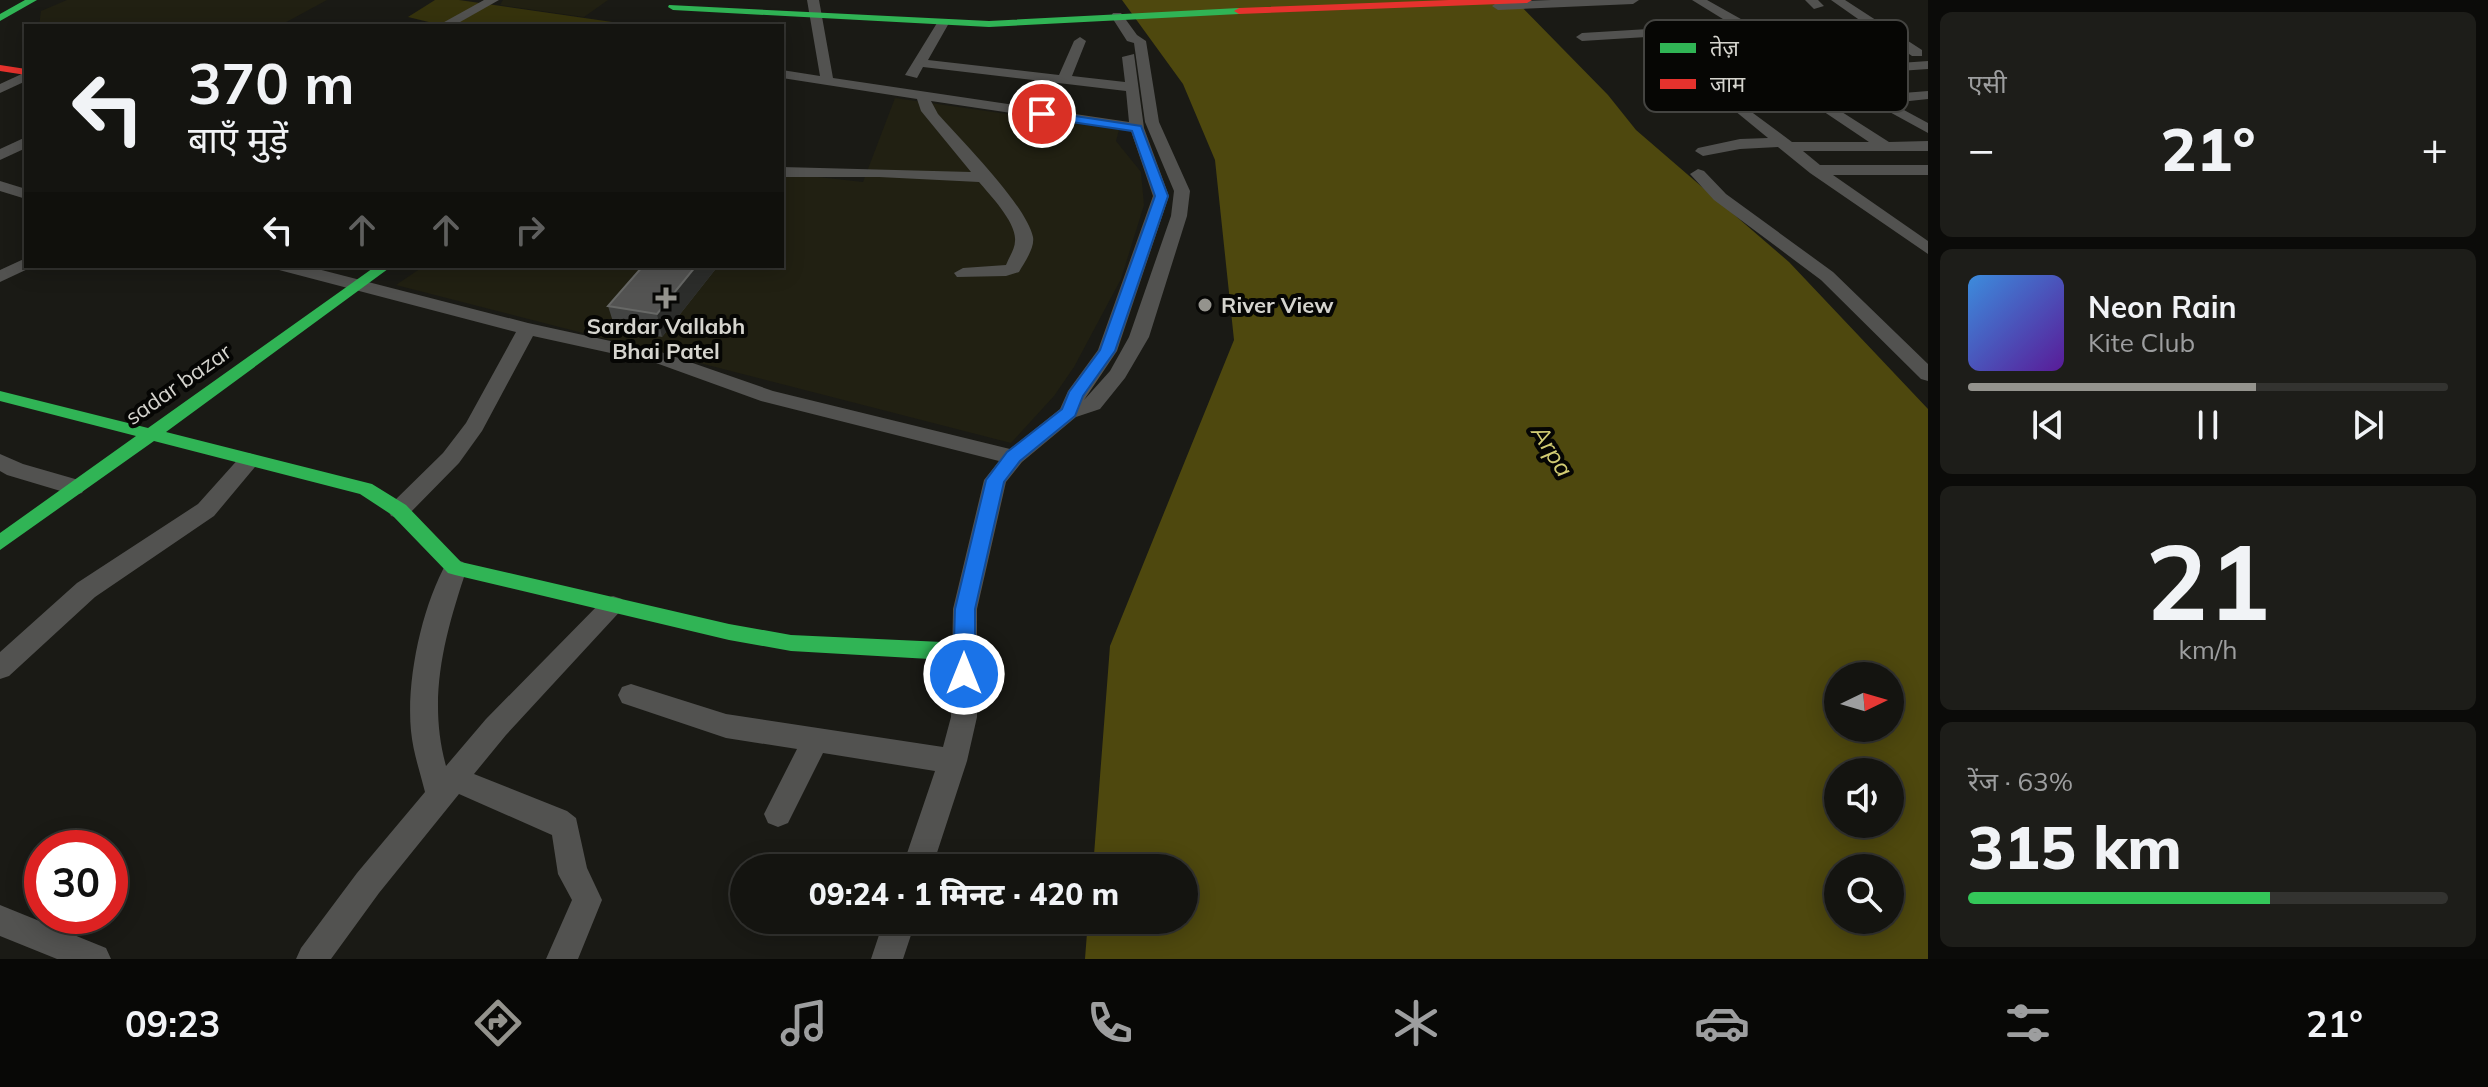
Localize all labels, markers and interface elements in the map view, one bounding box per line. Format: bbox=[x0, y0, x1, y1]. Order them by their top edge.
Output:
legend bbox=[1644, 20, 1908, 112]
text: तेज़ bbox=[1710, 34, 1740, 62]
text: 370 m bbox=[188, 48, 355, 118]
icon: left bbox=[56, 56, 160, 160]
text: एसी bbox=[1968, 67, 2007, 100]
text: जाम bbox=[1710, 70, 1746, 98]
pin bbox=[1008, 80, 1076, 148]
icon: arrive bbox=[1020, 92, 1064, 136]
text: 21° bbox=[2160, 111, 2256, 186]
text: बाएँ मुड़ें bbox=[188, 117, 288, 162]
text: − bbox=[1968, 121, 1994, 176]
text: + bbox=[2422, 121, 2448, 176]
icon: left bbox=[256, 208, 300, 252]
icon: ahead bbox=[340, 208, 384, 252]
icon: ahead bbox=[424, 208, 468, 252]
icon: right bbox=[508, 208, 552, 252]
marker: Sardar Vallabh Bhai Patel bbox=[655, 287, 677, 309]
text: Neon Rain bbox=[2088, 288, 2237, 326]
place label: River View bbox=[1221, 291, 1334, 319]
marker: River View bbox=[1196, 296, 1214, 314]
place label: Sardar Vallabh Bhai Patel bbox=[587, 312, 745, 365]
text: Kite Club bbox=[2088, 326, 2195, 359]
street label: sadar bazar bbox=[120, 337, 236, 431]
icon: previous bbox=[2026, 403, 2070, 447]
icon: pause bbox=[2186, 403, 2230, 447]
icon: next bbox=[2346, 403, 2390, 447]
water label: Arpa bbox=[1525, 418, 1580, 482]
text: 21 bbox=[2146, 515, 2270, 646]
position arrow bbox=[922, 632, 1006, 716]
text: km/h bbox=[2179, 633, 2237, 666]
north arrow bbox=[1824, 662, 1904, 742]
map controls bbox=[1824, 662, 1904, 934]
button: sound bbox=[1824, 758, 1904, 838]
text: रेंज · 63% bbox=[1968, 765, 2073, 798]
text: 315 km bbox=[1968, 809, 2182, 884]
speed limit sign: 30 bbox=[24, 830, 128, 934]
button: search bbox=[1824, 854, 1904, 934]
text: 09:24 · 1 मिनट · 420 m bbox=[809, 875, 1119, 913]
icon: directions bbox=[470, 995, 526, 1051]
icon: music bbox=[776, 995, 832, 1051]
icon: phone bbox=[1082, 995, 1138, 1051]
icon: climate bbox=[1388, 995, 1444, 1051]
icon: car bbox=[1694, 995, 1750, 1051]
icon: filters bbox=[2000, 995, 2056, 1051]
text: 09:23 bbox=[125, 1001, 220, 1046]
text: 21° bbox=[2306, 1001, 2363, 1046]

